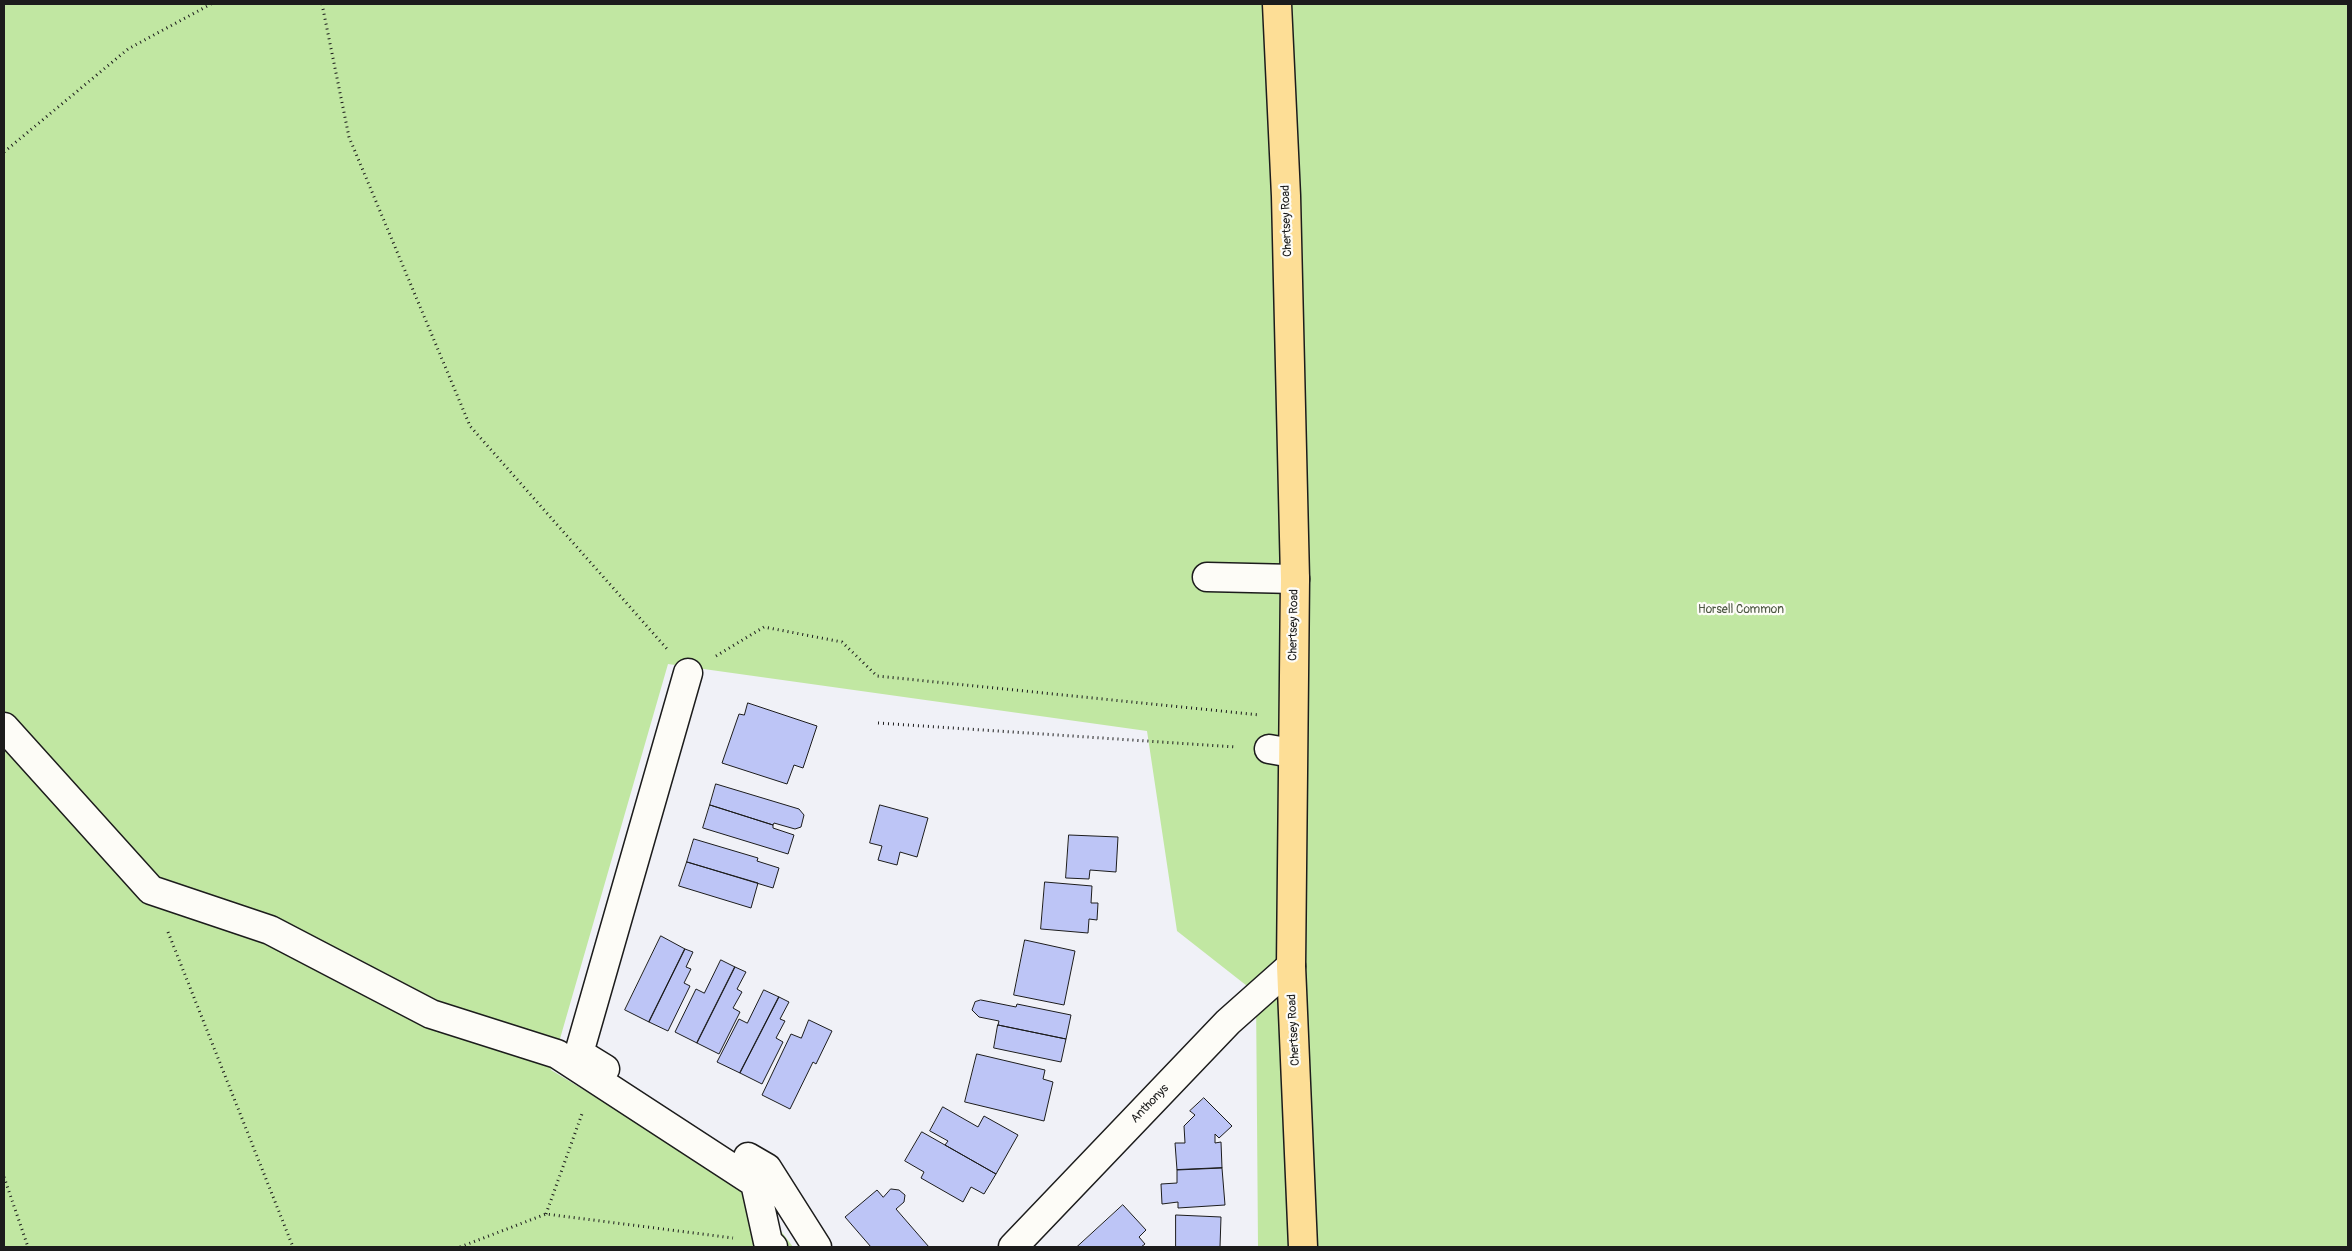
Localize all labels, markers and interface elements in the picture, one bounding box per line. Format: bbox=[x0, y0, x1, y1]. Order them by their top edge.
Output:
street label: Chertsey Road bbox=[1279, 185, 1295, 257]
street label: Chertsey Road bbox=[1286, 589, 1302, 661]
park label: Horsell Common bbox=[1698, 603, 1784, 617]
street label: Chertsey Road bbox=[1285, 994, 1303, 1066]
street label: Anthonys bbox=[1128, 1082, 1172, 1126]

